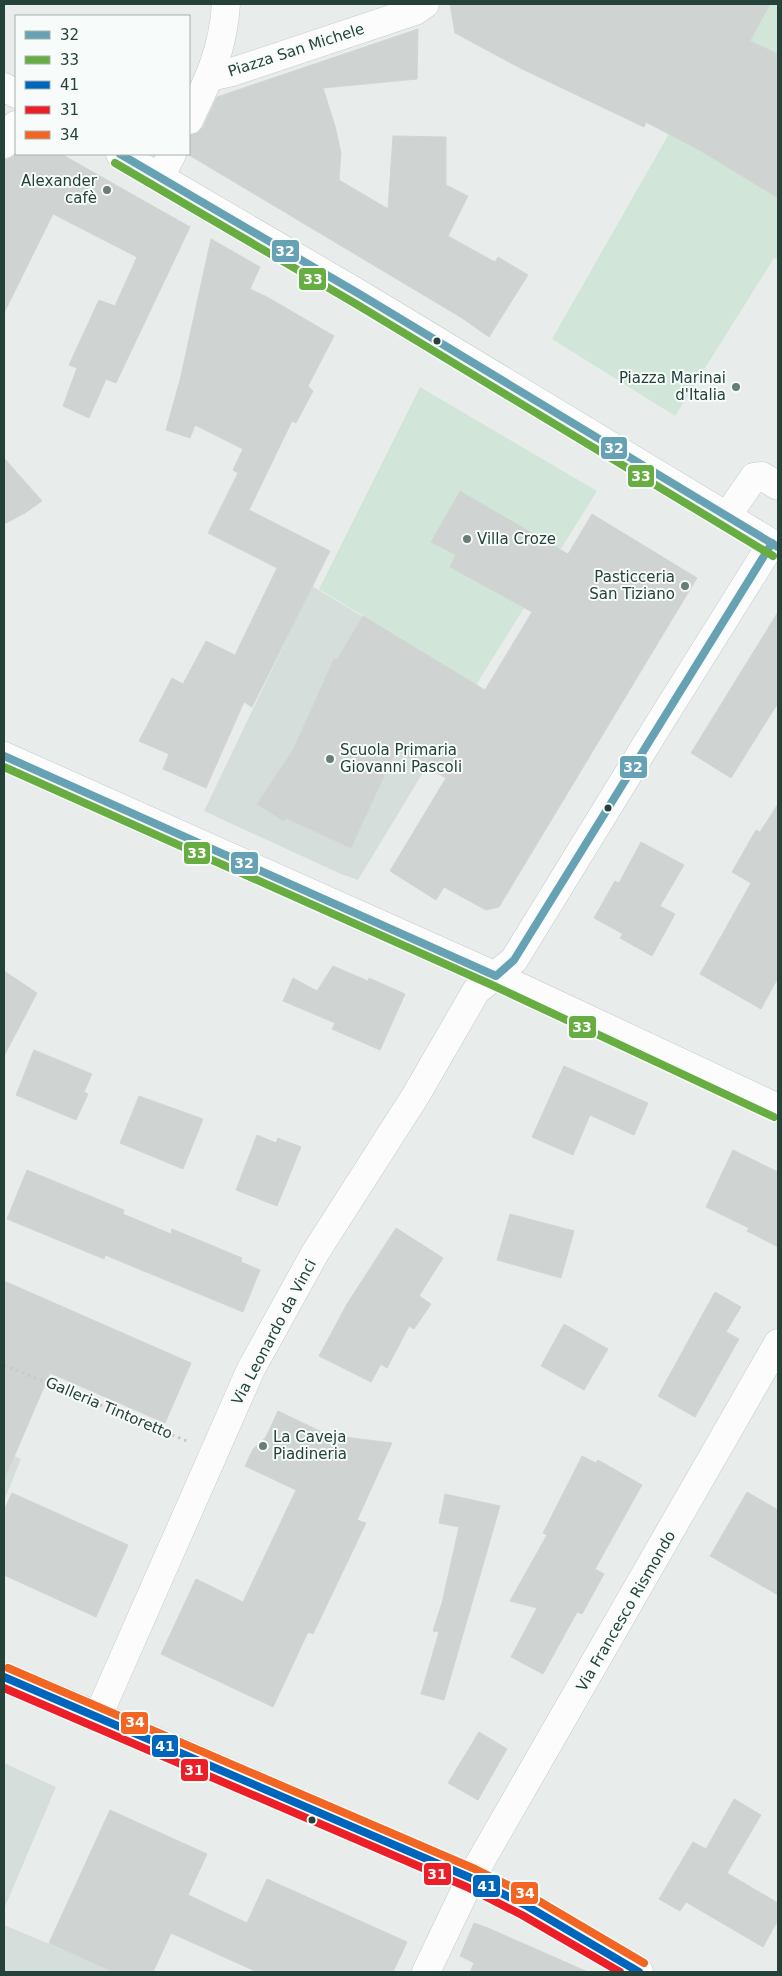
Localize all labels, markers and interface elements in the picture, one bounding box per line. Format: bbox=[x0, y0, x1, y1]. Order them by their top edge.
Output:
legend bbox=[15, 15, 190, 155]
street label: Piazza San Michele bbox=[226, 19, 366, 81]
text: 32 bbox=[60, 26, 79, 44]
text: 33 bbox=[60, 51, 79, 69]
text: 41 bbox=[60, 76, 79, 94]
text: 31 bbox=[60, 101, 79, 119]
text: 34 bbox=[60, 126, 79, 144]
place label: Alexander cafè bbox=[21, 172, 98, 207]
marker: Alexander cafè bbox=[101, 184, 113, 196]
line badge: 32 bbox=[271, 239, 300, 263]
text: 32 bbox=[275, 243, 295, 259]
line badge: 33 bbox=[298, 267, 327, 291]
text: 33 bbox=[303, 271, 323, 287]
unlabelled marker bbox=[432, 336, 442, 346]
place label: Piazza Marinai d'Italia bbox=[619, 369, 726, 404]
marker: Piazza Marinai d'Italia bbox=[730, 381, 742, 393]
line badge: 32 bbox=[600, 436, 628, 460]
text: 32 bbox=[604, 440, 624, 456]
line badge: 33 bbox=[627, 464, 655, 488]
text: 33 bbox=[631, 468, 651, 484]
place label: Villa Croze bbox=[477, 530, 556, 548]
marker: Villa Croze bbox=[461, 533, 473, 545]
place label: Pasticceria San Tiziano bbox=[589, 568, 675, 603]
marker: Pasticceria San Tiziano bbox=[679, 580, 691, 592]
place label: Scuola Primaria Giovanni Pascoli bbox=[340, 741, 462, 776]
marker: Scuola Primaria Giovanni Pascoli bbox=[324, 753, 336, 765]
line badge: 32 bbox=[619, 755, 648, 779]
text: 32 bbox=[623, 759, 643, 775]
unlabelled marker bbox=[603, 803, 613, 813]
line badge: 33 bbox=[183, 841, 211, 865]
text: 33 bbox=[187, 845, 207, 861]
line badge: 32 bbox=[230, 851, 259, 875]
text: 32 bbox=[234, 855, 254, 871]
line badge: 33 bbox=[568, 1015, 597, 1039]
text: 33 bbox=[572, 1019, 592, 1035]
street label: Via Leonardo da Vinci bbox=[228, 1256, 320, 1408]
street label: Galleria Tintoretto bbox=[43, 1373, 175, 1443]
place label: La Caveja Piadineria bbox=[273, 1428, 347, 1463]
marker: La Caveja Piadineria bbox=[257, 1440, 269, 1452]
street label: Via Francesco Rismondo bbox=[573, 1528, 679, 1694]
line badge: 34 bbox=[120, 1711, 149, 1735]
text: 34 bbox=[125, 1714, 145, 1730]
line badge: 41 bbox=[151, 1734, 179, 1758]
text: 41 bbox=[155, 1738, 175, 1754]
line badge: 31 bbox=[180, 1758, 209, 1782]
text: 31 bbox=[184, 1762, 204, 1778]
unlabelled marker bbox=[307, 1815, 317, 1825]
line badge: 31 bbox=[423, 1862, 452, 1886]
text: 31 bbox=[427, 1866, 447, 1882]
line badge: 41 bbox=[472, 1874, 501, 1898]
text: 41 bbox=[477, 1878, 497, 1894]
line badge: 34 bbox=[510, 1881, 539, 1905]
text: 34 bbox=[515, 1885, 535, 1901]

